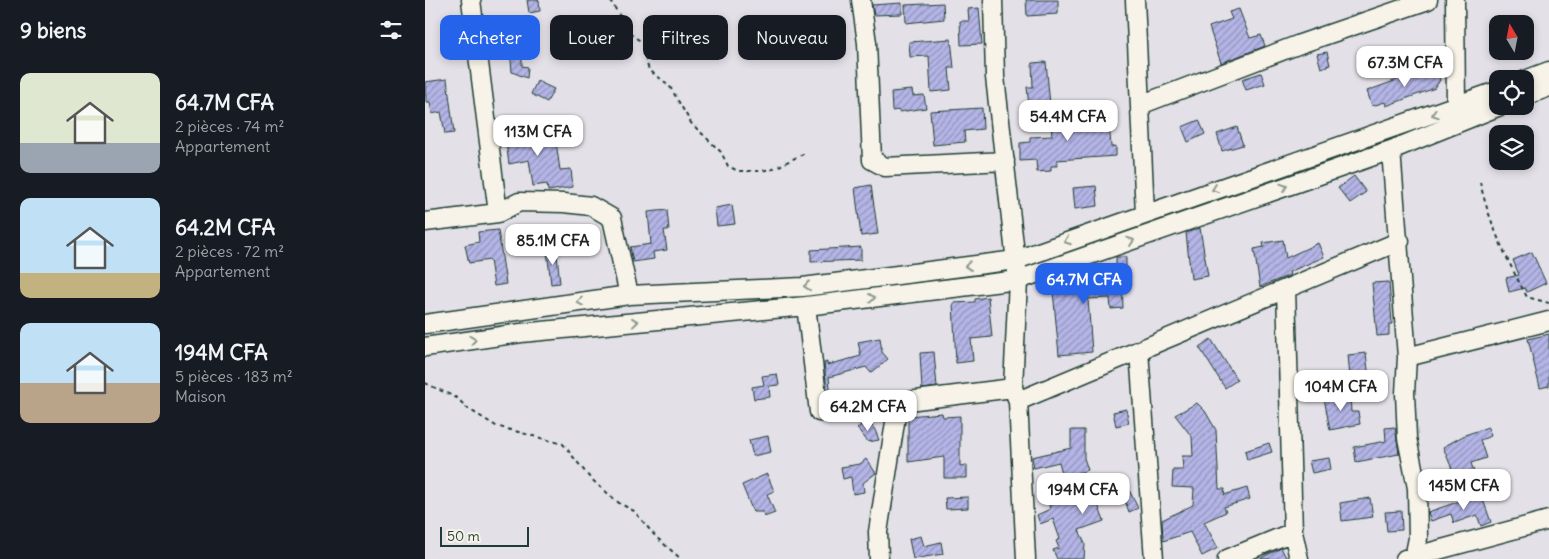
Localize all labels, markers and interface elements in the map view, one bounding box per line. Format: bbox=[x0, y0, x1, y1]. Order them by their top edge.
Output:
chip: Acheter bbox=[440, 15, 540, 60]
chip: Louer bbox=[550, 15, 633, 60]
chip: Filtres bbox=[643, 15, 728, 60]
chip: Nouveau bbox=[738, 15, 846, 60]
north arrow bbox=[1489, 15, 1534, 60]
map controls bbox=[1489, 15, 1534, 170]
icon: filters bbox=[377, 16, 405, 44]
text: 9 biens bbox=[20, 17, 86, 44]
pin: 67.3M CFA bbox=[1348, 46, 1462, 88]
text: 67.3M CFA bbox=[1367, 52, 1443, 72]
button: locate bbox=[1489, 70, 1534, 115]
text: 64.7M CFA bbox=[175, 89, 274, 116]
icon: home bbox=[60, 93, 120, 153]
pin: 54.4M CFA bbox=[1011, 100, 1125, 142]
text: 54.4M CFA bbox=[1030, 106, 1106, 126]
one-way arrow bbox=[1432, 108, 1440, 118]
pin: 113M CFA bbox=[486, 114, 590, 157]
text: 2 pièces · 74 m² bbox=[175, 116, 284, 136]
text: 113M CFA bbox=[504, 121, 572, 141]
button: layers bbox=[1489, 125, 1534, 170]
text: Appartement bbox=[175, 136, 270, 156]
one-way arrow bbox=[1212, 183, 1220, 193]
one-way arrow bbox=[1279, 183, 1288, 193]
text: 64.2M CFA bbox=[175, 214, 275, 241]
icon: home bbox=[60, 218, 120, 278]
pin: 85.1M CFA bbox=[496, 224, 610, 266]
text: 85.1M CFA bbox=[516, 230, 590, 250]
one-way arrow bbox=[1063, 235, 1071, 245]
one-way arrow bbox=[1126, 237, 1134, 247]
text: 2 pièces · 72 m² bbox=[175, 241, 284, 261]
one-way arrow bbox=[964, 260, 972, 271]
text: Appartement bbox=[175, 261, 270, 281]
pin: 64.7M CFA bbox=[1027, 262, 1141, 305]
text: 64.7M CFA bbox=[1046, 269, 1122, 289]
one-way arrow bbox=[803, 280, 811, 291]
one-way arrow bbox=[868, 293, 876, 304]
one-way arrow bbox=[576, 296, 584, 307]
one-way arrow bbox=[631, 317, 639, 328]
one-way arrow bbox=[470, 335, 478, 346]
text: 194M CFA bbox=[175, 339, 268, 366]
icon: home bbox=[60, 343, 120, 403]
text: 5 pièces · 183 m² bbox=[175, 366, 293, 386]
pin: 104M CFA bbox=[1289, 370, 1393, 412]
text: 104M CFA bbox=[1305, 376, 1377, 396]
text: Maison bbox=[175, 386, 226, 406]
pin: 64.2M CFA bbox=[811, 390, 925, 432]
text: 64.2M CFA bbox=[830, 396, 906, 416]
pin: 145M CFA bbox=[1412, 468, 1516, 511]
pin: 194M CFA bbox=[1031, 472, 1135, 515]
text: 145M CFA bbox=[1429, 475, 1499, 495]
text: 194M CFA bbox=[1048, 479, 1118, 499]
scale bar bbox=[440, 524, 529, 547]
text: 50 m bbox=[447, 527, 480, 545]

